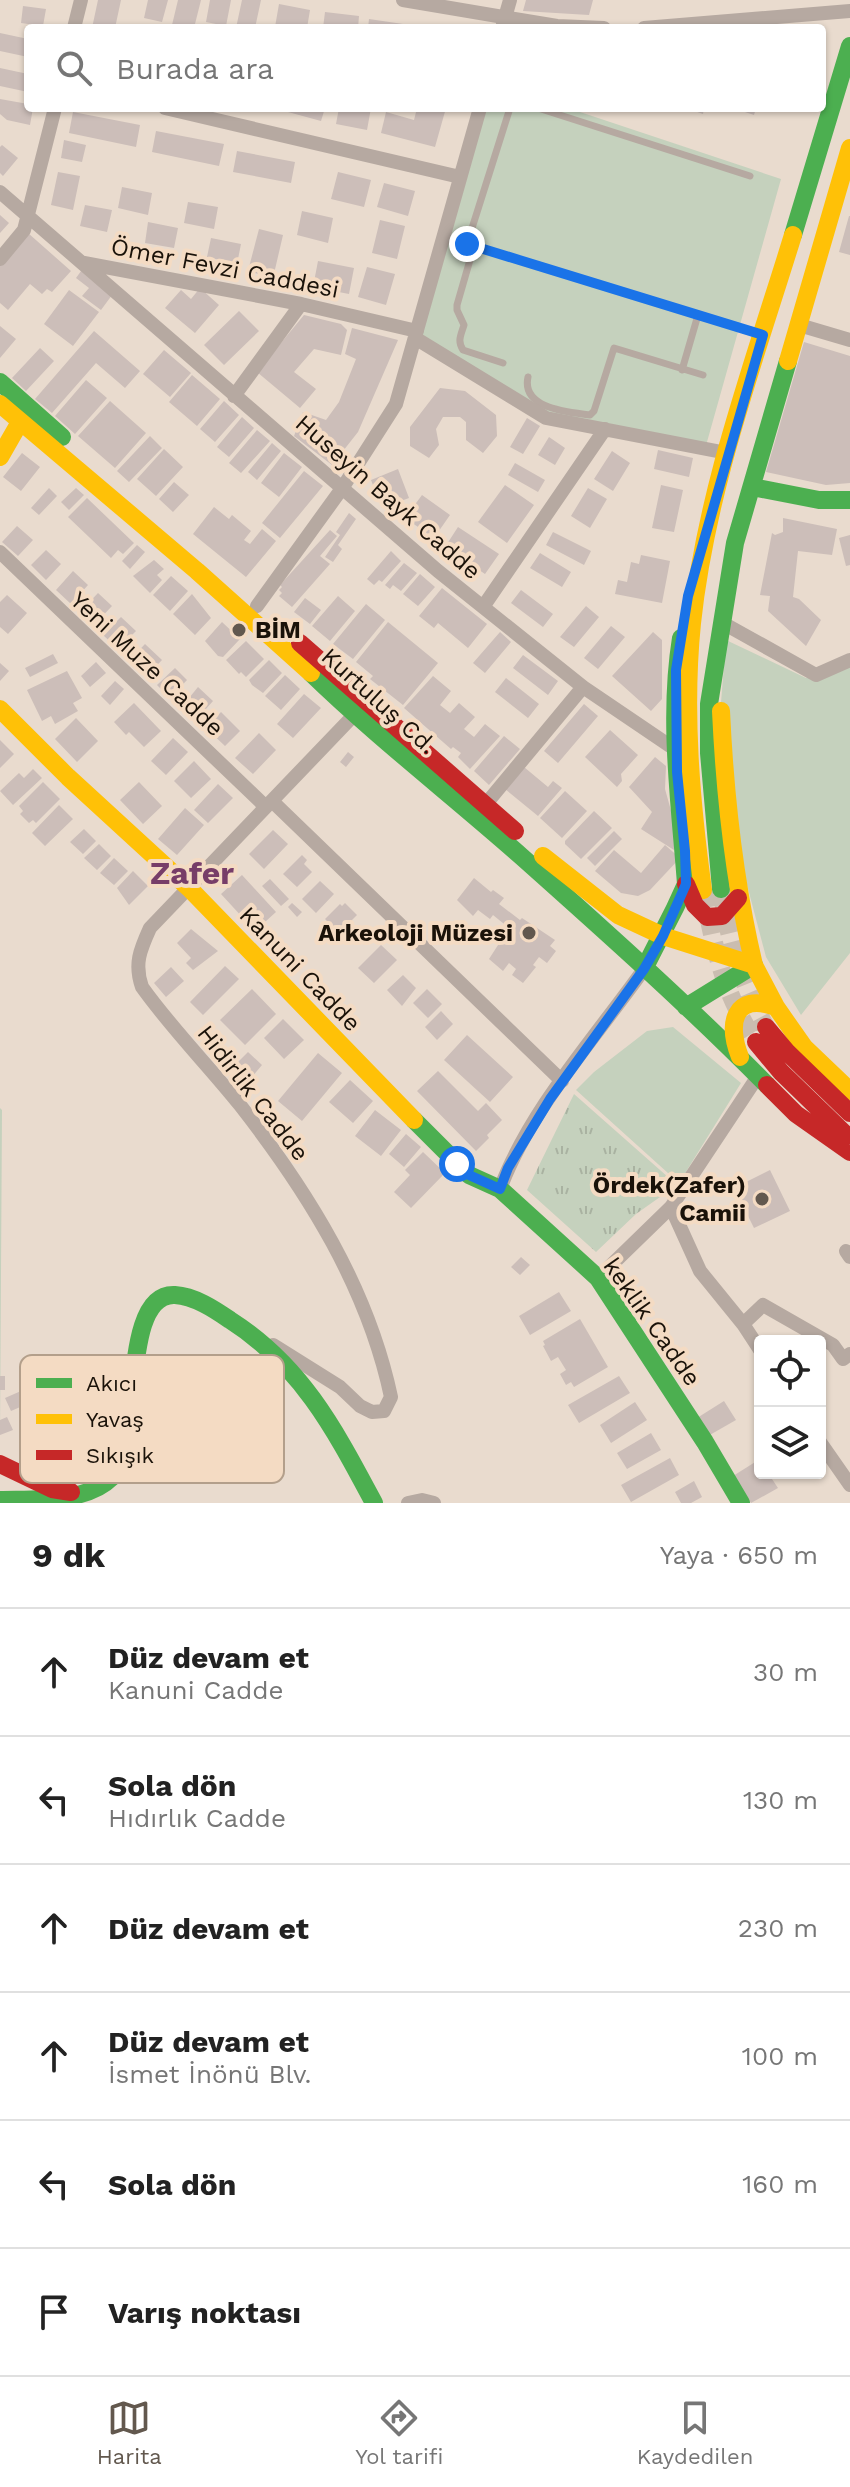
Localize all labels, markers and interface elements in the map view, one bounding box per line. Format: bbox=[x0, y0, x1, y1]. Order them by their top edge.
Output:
search box bbox=[24, 24, 826, 112]
icon: search bbox=[52, 46, 96, 90]
text: Burada ara bbox=[116, 51, 274, 86]
route end bbox=[449, 226, 485, 262]
street label: Ömer Fevzi Caddesi bbox=[109, 232, 341, 304]
street label: Huseyin Bayk Cadde bbox=[290, 409, 486, 585]
street label: Yeni Muze Cadde bbox=[65, 586, 229, 742]
place label: BİM bbox=[255, 616, 301, 644]
marker: BİM bbox=[230, 621, 248, 639]
street label: Kurtuluş Cd. bbox=[316, 642, 442, 760]
district label: Zafer bbox=[150, 854, 234, 892]
street label: Kanuni Cadde bbox=[234, 901, 366, 1037]
place label: Arkeoloji Müzesi bbox=[318, 919, 513, 947]
marker: Arkeoloji Müzesi bbox=[520, 924, 538, 942]
street label: Hidirlik Cadde bbox=[191, 1020, 315, 1166]
route start bbox=[439, 1146, 475, 1182]
place label: Ördek(Zafer) Camii bbox=[593, 1171, 746, 1227]
marker: Ördek(Zafer) Camii bbox=[753, 1190, 771, 1208]
street label: keklik Cadde bbox=[598, 1253, 706, 1391]
map controls bbox=[754, 1335, 826, 1479]
button: locate bbox=[754, 1335, 826, 1407]
legend bbox=[20, 1355, 284, 1483]
text: Akıcı bbox=[86, 1371, 137, 1396]
text: Yavaş bbox=[86, 1407, 144, 1432]
button: layers bbox=[754, 1407, 826, 1479]
text: Sıkışık bbox=[86, 1443, 154, 1468]
text: 9 dk bbox=[32, 1535, 105, 1575]
text: Yaya · 650 m bbox=[660, 1540, 818, 1570]
text: Düz devam et bbox=[108, 1640, 309, 1675]
icon: ahead bbox=[32, 1650, 76, 1694]
text: 30 m bbox=[753, 1657, 818, 1687]
text: Kanuni Cadde bbox=[108, 1675, 284, 1705]
text: Sola dön bbox=[108, 1768, 236, 1803]
icon: left bbox=[32, 1778, 76, 1822]
text: 130 m bbox=[743, 1785, 818, 1815]
text: Hıdırlık Cadde bbox=[108, 1803, 286, 1833]
icon: ahead bbox=[32, 1906, 76, 1950]
text: Düz devam et bbox=[108, 1911, 309, 1946]
text: 230 m bbox=[738, 1913, 818, 1943]
text: Düz devam et bbox=[108, 2024, 309, 2059]
icon: ahead bbox=[32, 2034, 76, 2078]
text: 100 m bbox=[742, 2041, 818, 2071]
text: İsmet İnönü Blv. bbox=[108, 2059, 312, 2089]
icon: left bbox=[32, 2162, 76, 2206]
text: Sola dön bbox=[108, 2167, 236, 2202]
text: 160 m bbox=[742, 2169, 818, 2199]
icon: arrive bbox=[32, 2290, 76, 2334]
text: Varış noktası bbox=[108, 2295, 301, 2330]
tab: Harita bbox=[97, 2396, 162, 2469]
tab: Yol tarifi bbox=[355, 2396, 443, 2469]
tab: Kaydedilen bbox=[637, 2396, 753, 2469]

